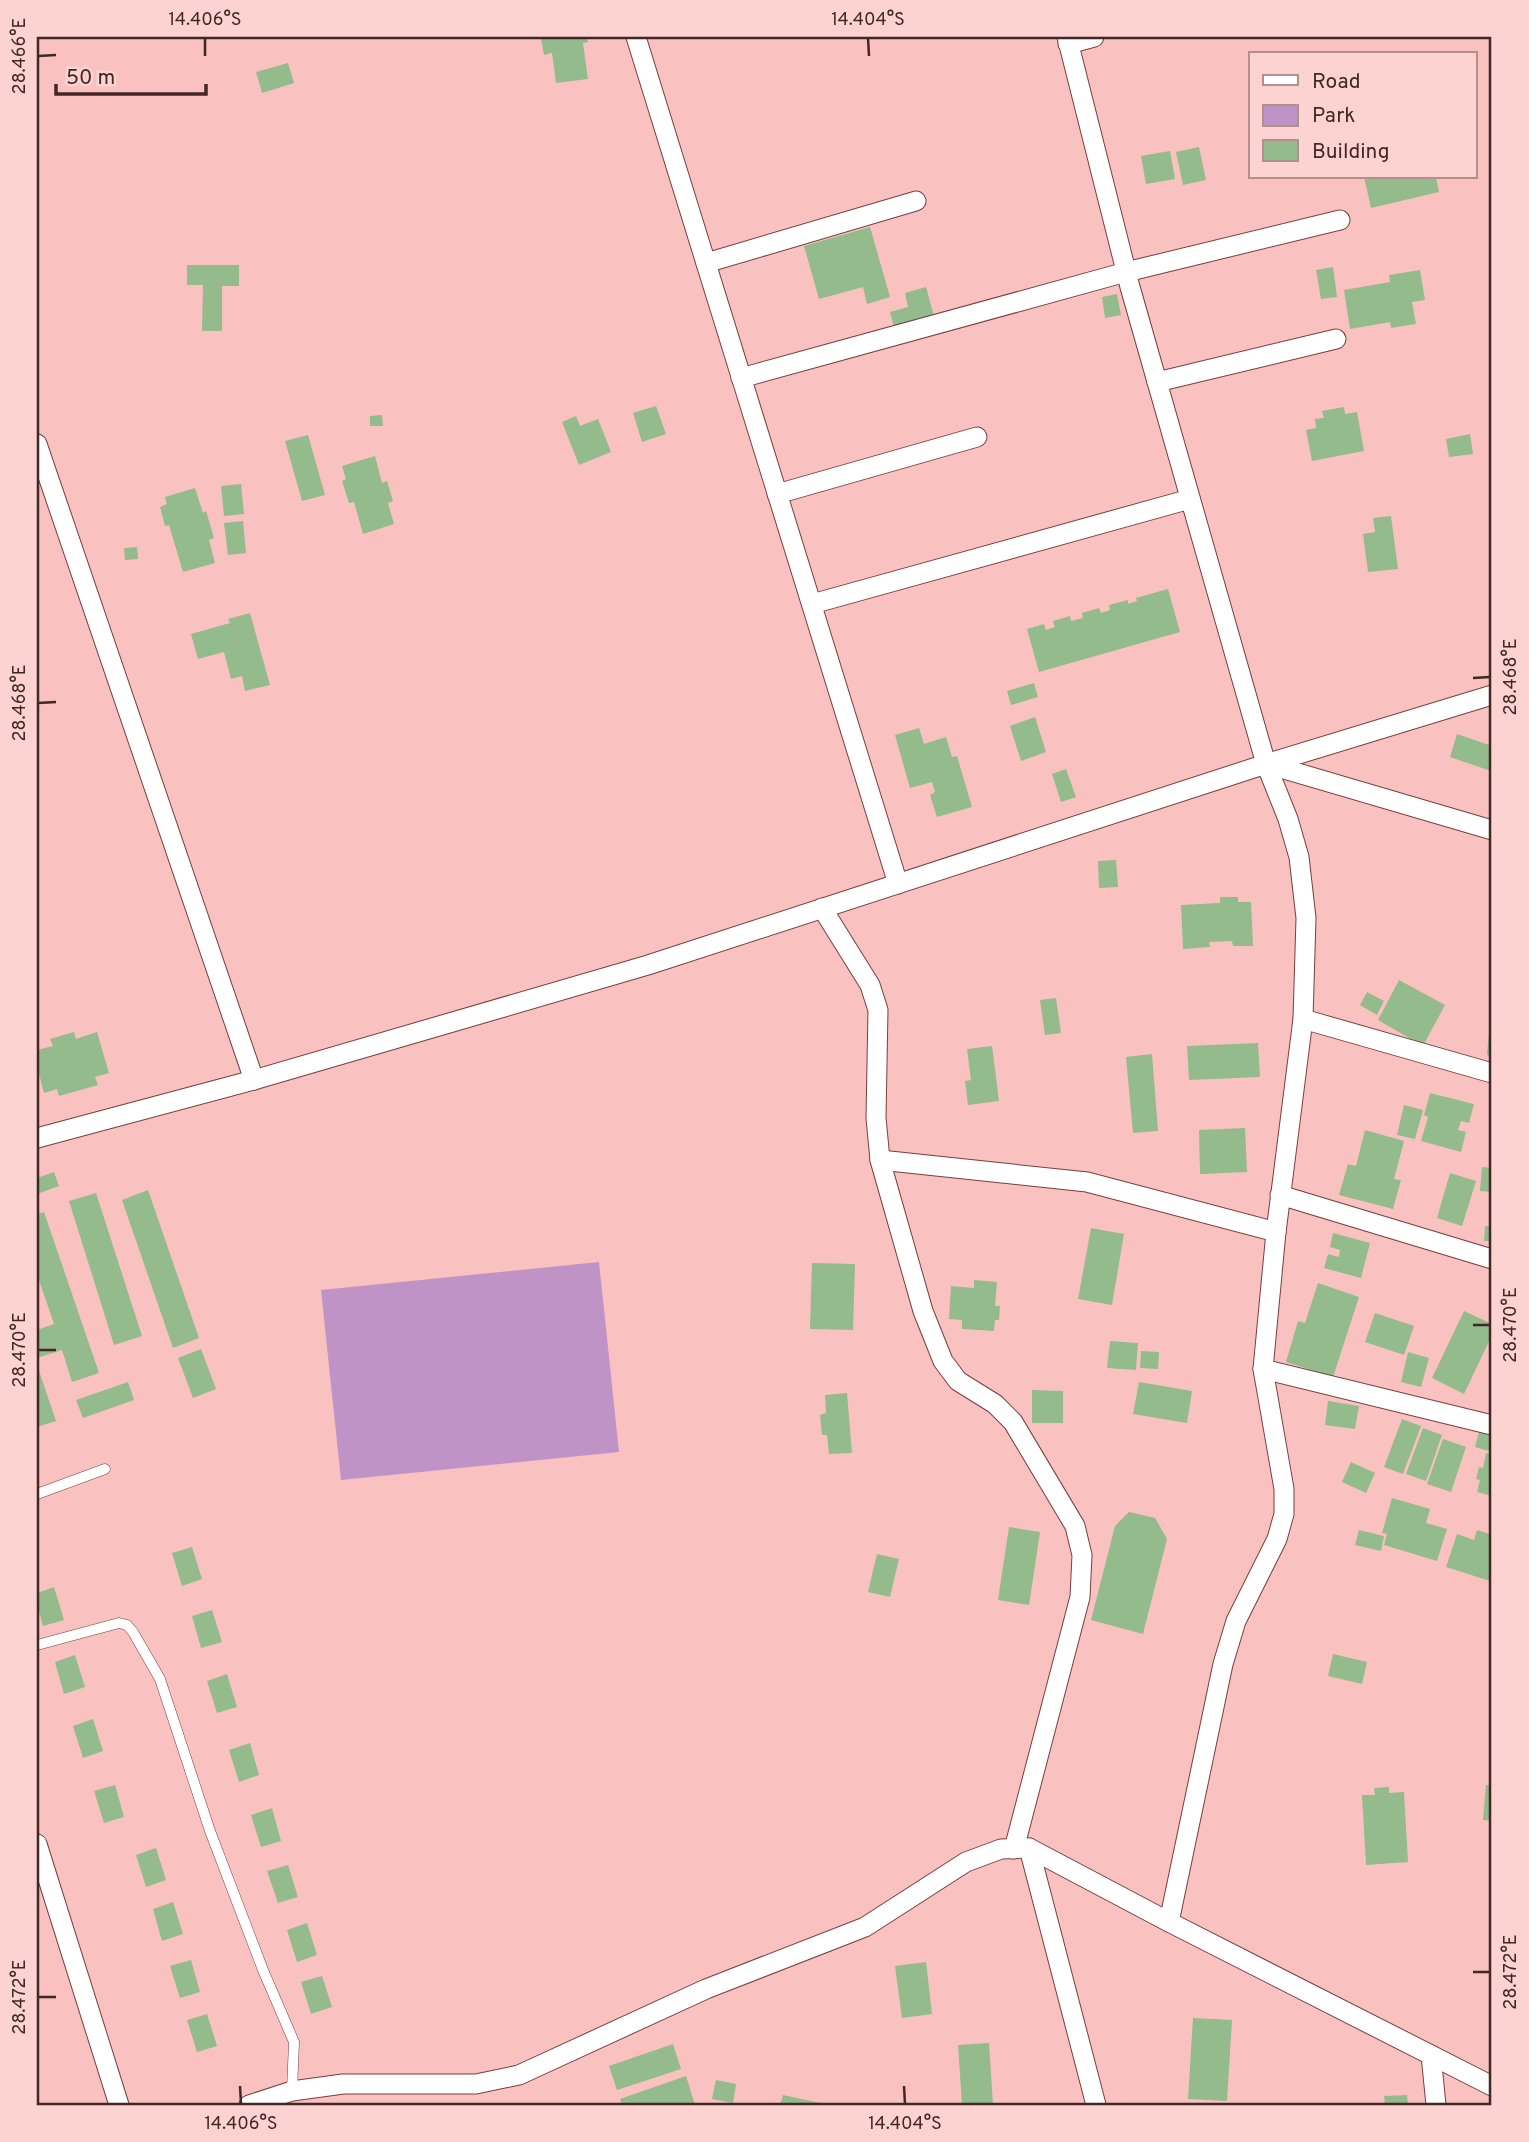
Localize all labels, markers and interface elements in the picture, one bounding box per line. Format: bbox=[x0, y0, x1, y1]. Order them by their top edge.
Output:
text: 14.406°S bbox=[168, 9, 242, 32]
text: 14.404°S bbox=[831, 9, 905, 32]
text: 28.466°E bbox=[9, 18, 32, 94]
scale bar bbox=[56, 52, 206, 96]
legend bbox=[1249, 52, 1476, 178]
text: 50 m bbox=[66, 65, 115, 92]
text: Road bbox=[1312, 69, 1361, 96]
text: Park bbox=[1312, 103, 1355, 130]
text: Building bbox=[1312, 139, 1390, 166]
text: 28.468°E bbox=[1500, 638, 1523, 716]
text: 28.468°E bbox=[9, 664, 32, 742]
text: 28.470°E bbox=[1500, 1287, 1523, 1363]
text: 28.470°E bbox=[9, 1312, 32, 1388]
text: 28.472°E bbox=[1500, 1934, 1523, 2010]
text: 28.472°E bbox=[9, 1959, 32, 2035]
text: 14.406°S bbox=[204, 2113, 278, 2136]
text: 14.404°S bbox=[868, 2113, 942, 2136]

